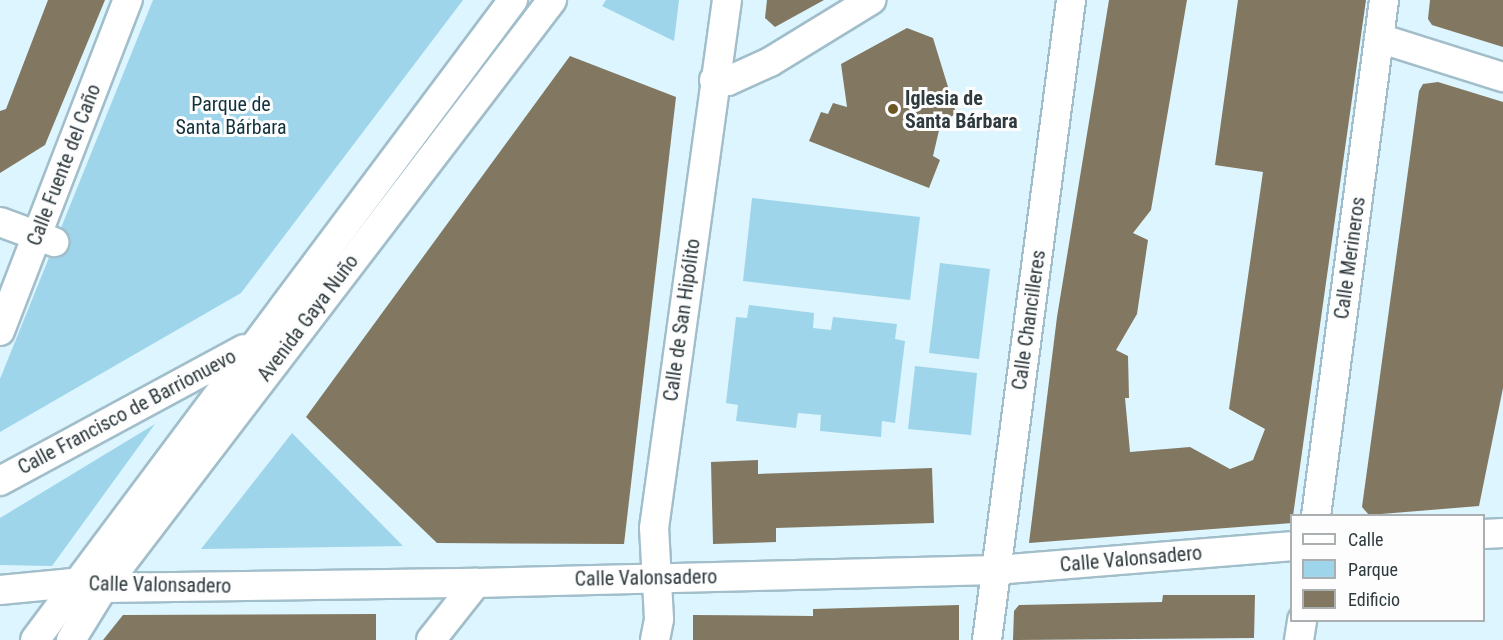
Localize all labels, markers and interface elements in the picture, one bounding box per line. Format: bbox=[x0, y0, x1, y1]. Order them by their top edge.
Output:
street label: Calle Fuente del Caño bbox=[22, 81, 106, 249]
place label: Iglesia de Santa Bárbara bbox=[905, 86, 1018, 133]
park label: Parque de Santa Bárbara bbox=[175, 92, 287, 139]
marker: Iglesia de Santa Bárbara bbox=[886, 102, 900, 116]
street label: Calle Merineros bbox=[1330, 195, 1370, 321]
street label: Calle de San Hipólito bbox=[659, 237, 705, 403]
street label: Calle Chancilleres bbox=[1007, 248, 1051, 392]
street label: Avenida Gaya Nuño bbox=[252, 250, 364, 386]
street label: Calle Francisco de Barrionuevo bbox=[14, 344, 240, 480]
legend bbox=[1290, 514, 1485, 622]
text: Calle bbox=[1348, 529, 1384, 550]
street label: Calle Valonsadero bbox=[1059, 541, 1203, 577]
text: Parque bbox=[1348, 559, 1398, 580]
street label: Calle Valonsadero bbox=[574, 565, 718, 591]
street label: Calle Valonsadero bbox=[88, 572, 232, 598]
text: Edificio bbox=[1348, 589, 1400, 610]

